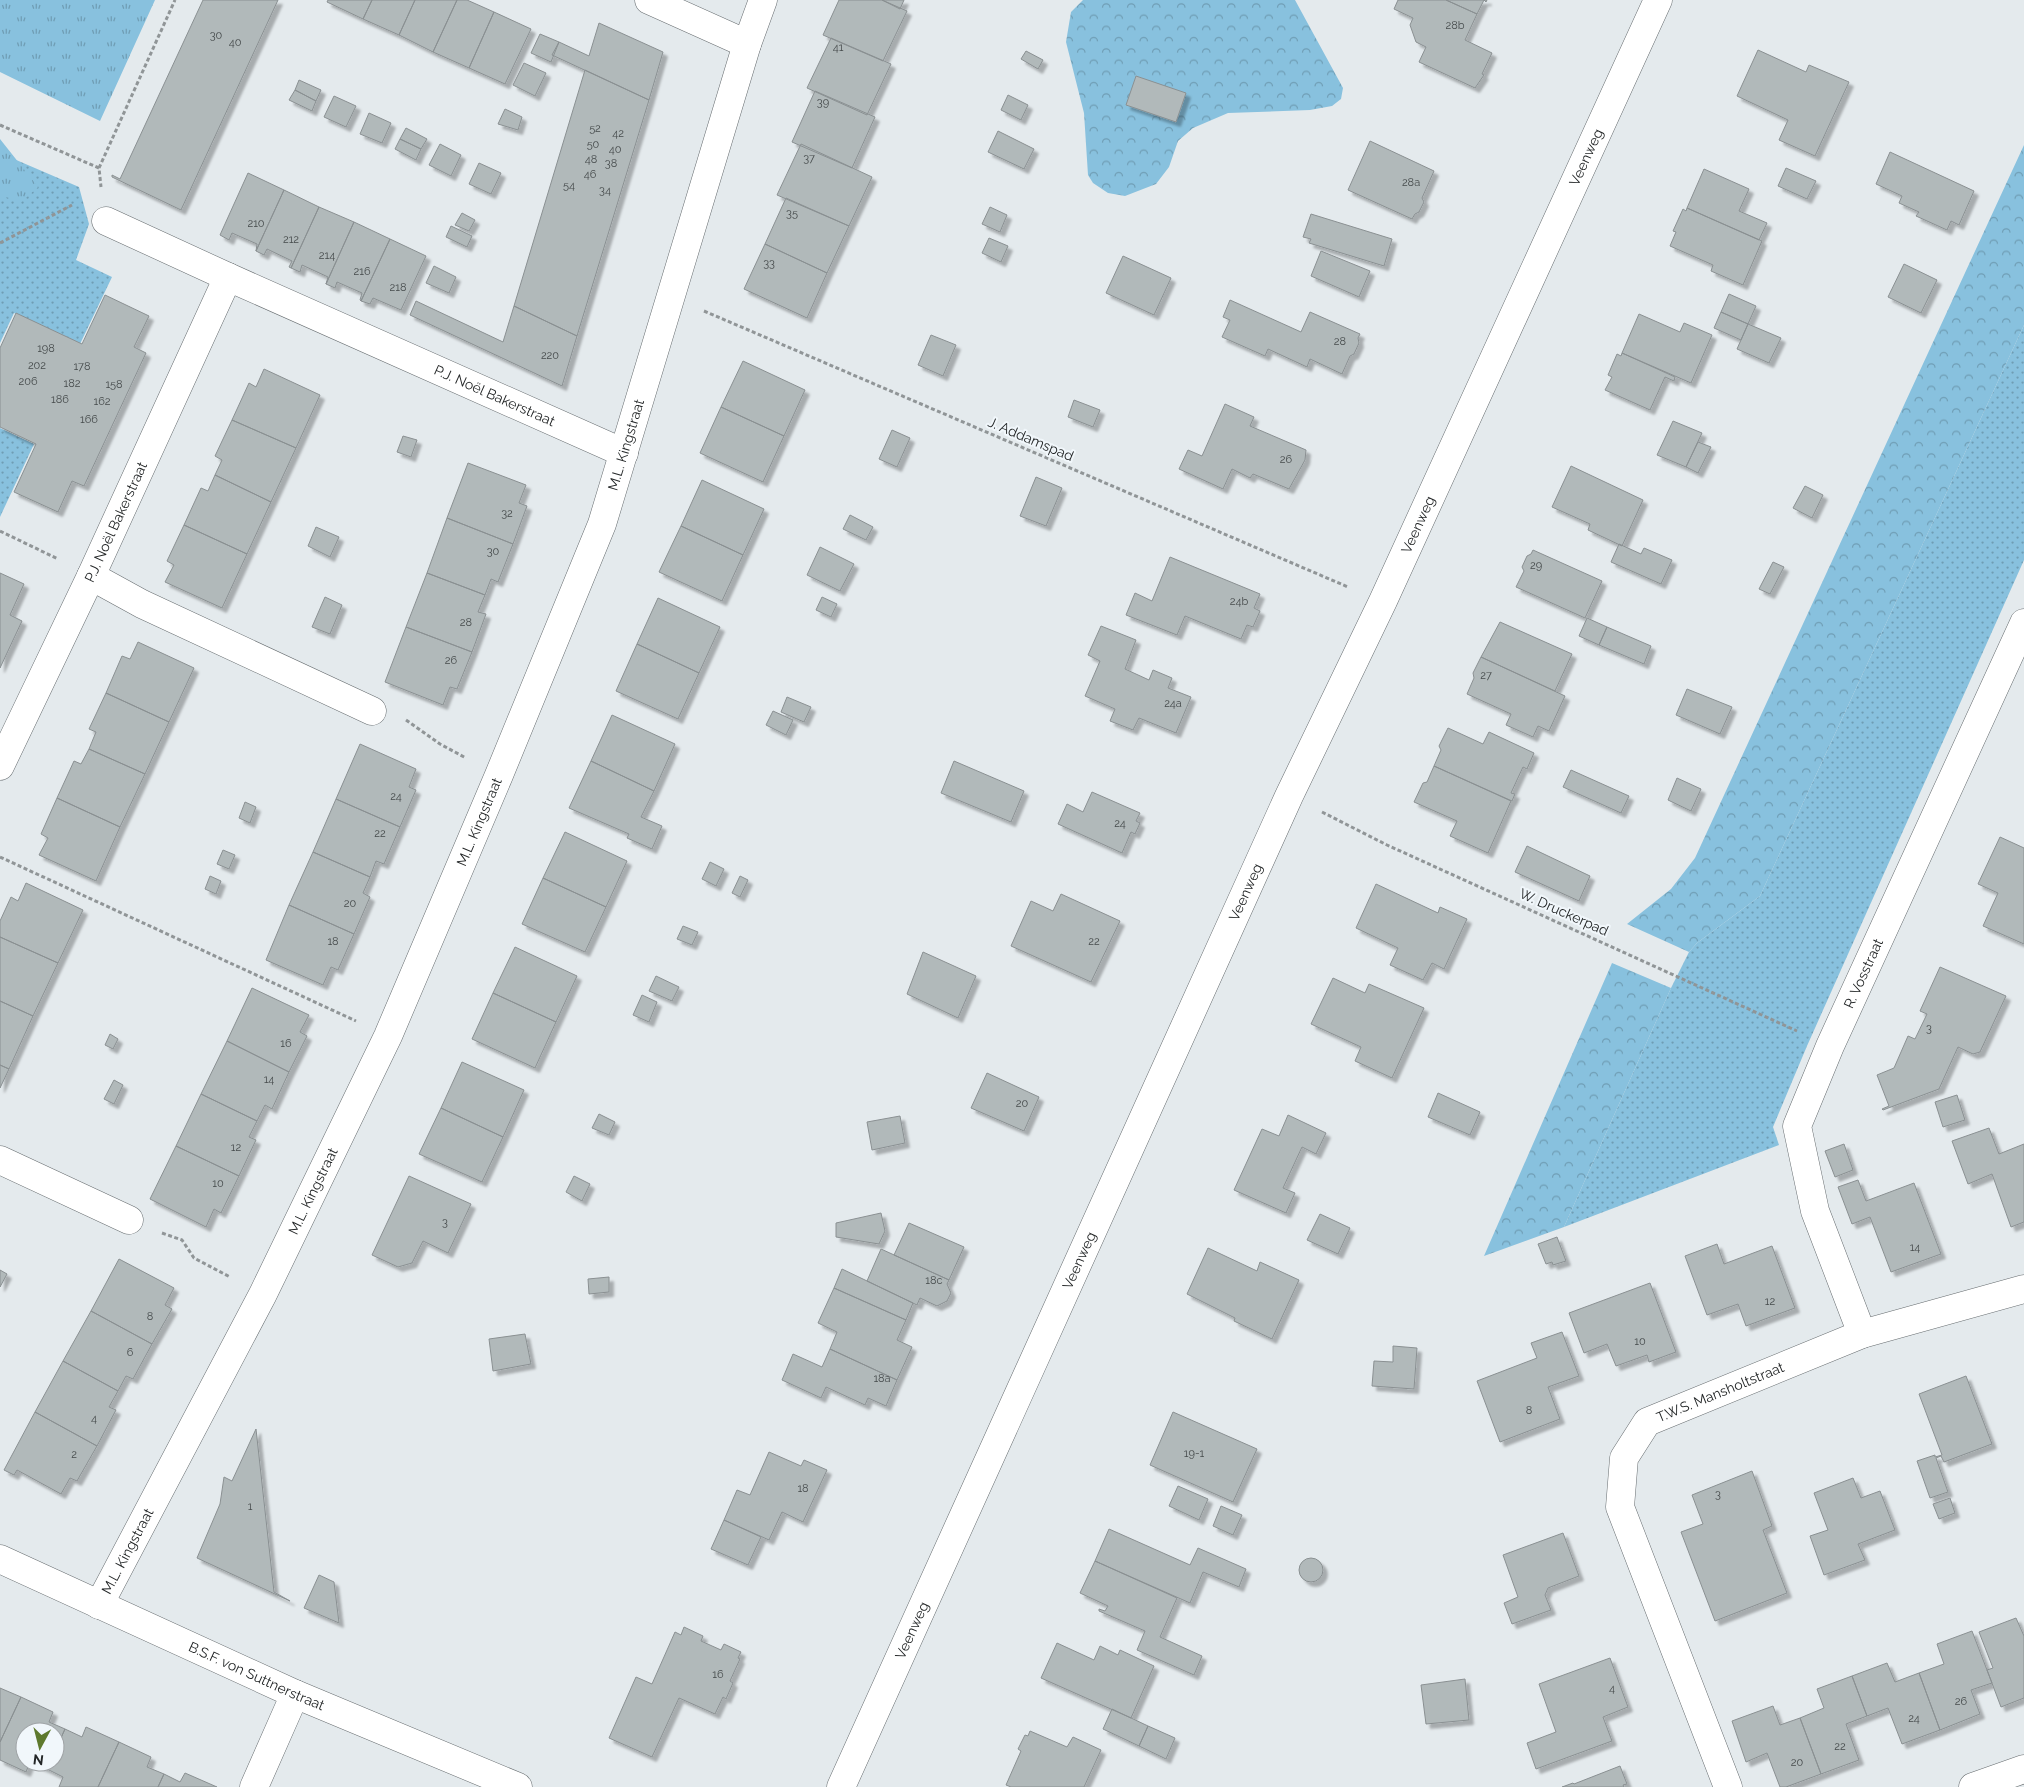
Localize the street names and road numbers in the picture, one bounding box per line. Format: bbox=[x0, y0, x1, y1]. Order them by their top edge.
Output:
street label: Veenweg bbox=[1566, 126, 1606, 188]
street label: P.J. Noël Bakerstraat bbox=[432, 362, 558, 429]
street label: M.L. Kingstraat bbox=[605, 397, 647, 492]
street label: J. Addamspad bbox=[986, 414, 1076, 464]
street label: P.J. Noël Bakerstraat bbox=[81, 459, 150, 585]
street label: Veenweg bbox=[1398, 494, 1438, 556]
street label: M.L. Kingstraat bbox=[453, 775, 505, 868]
street label: Veenweg bbox=[1226, 861, 1265, 923]
street label: W. Druckerpad bbox=[1517, 885, 1611, 939]
street label: R. Vosstraat bbox=[1840, 936, 1886, 1011]
street label: M.L. Kingstraat bbox=[285, 1145, 341, 1237]
street label: Veenweg bbox=[1059, 1229, 1099, 1291]
street label: T.W.S. Mansholtstraat bbox=[1654, 1359, 1787, 1425]
street label: M.L. Kingstraat bbox=[98, 1505, 157, 1597]
street label: Veenweg bbox=[892, 1599, 932, 1661]
street label: B.S.F. von Suttnerstraat bbox=[186, 1638, 327, 1713]

